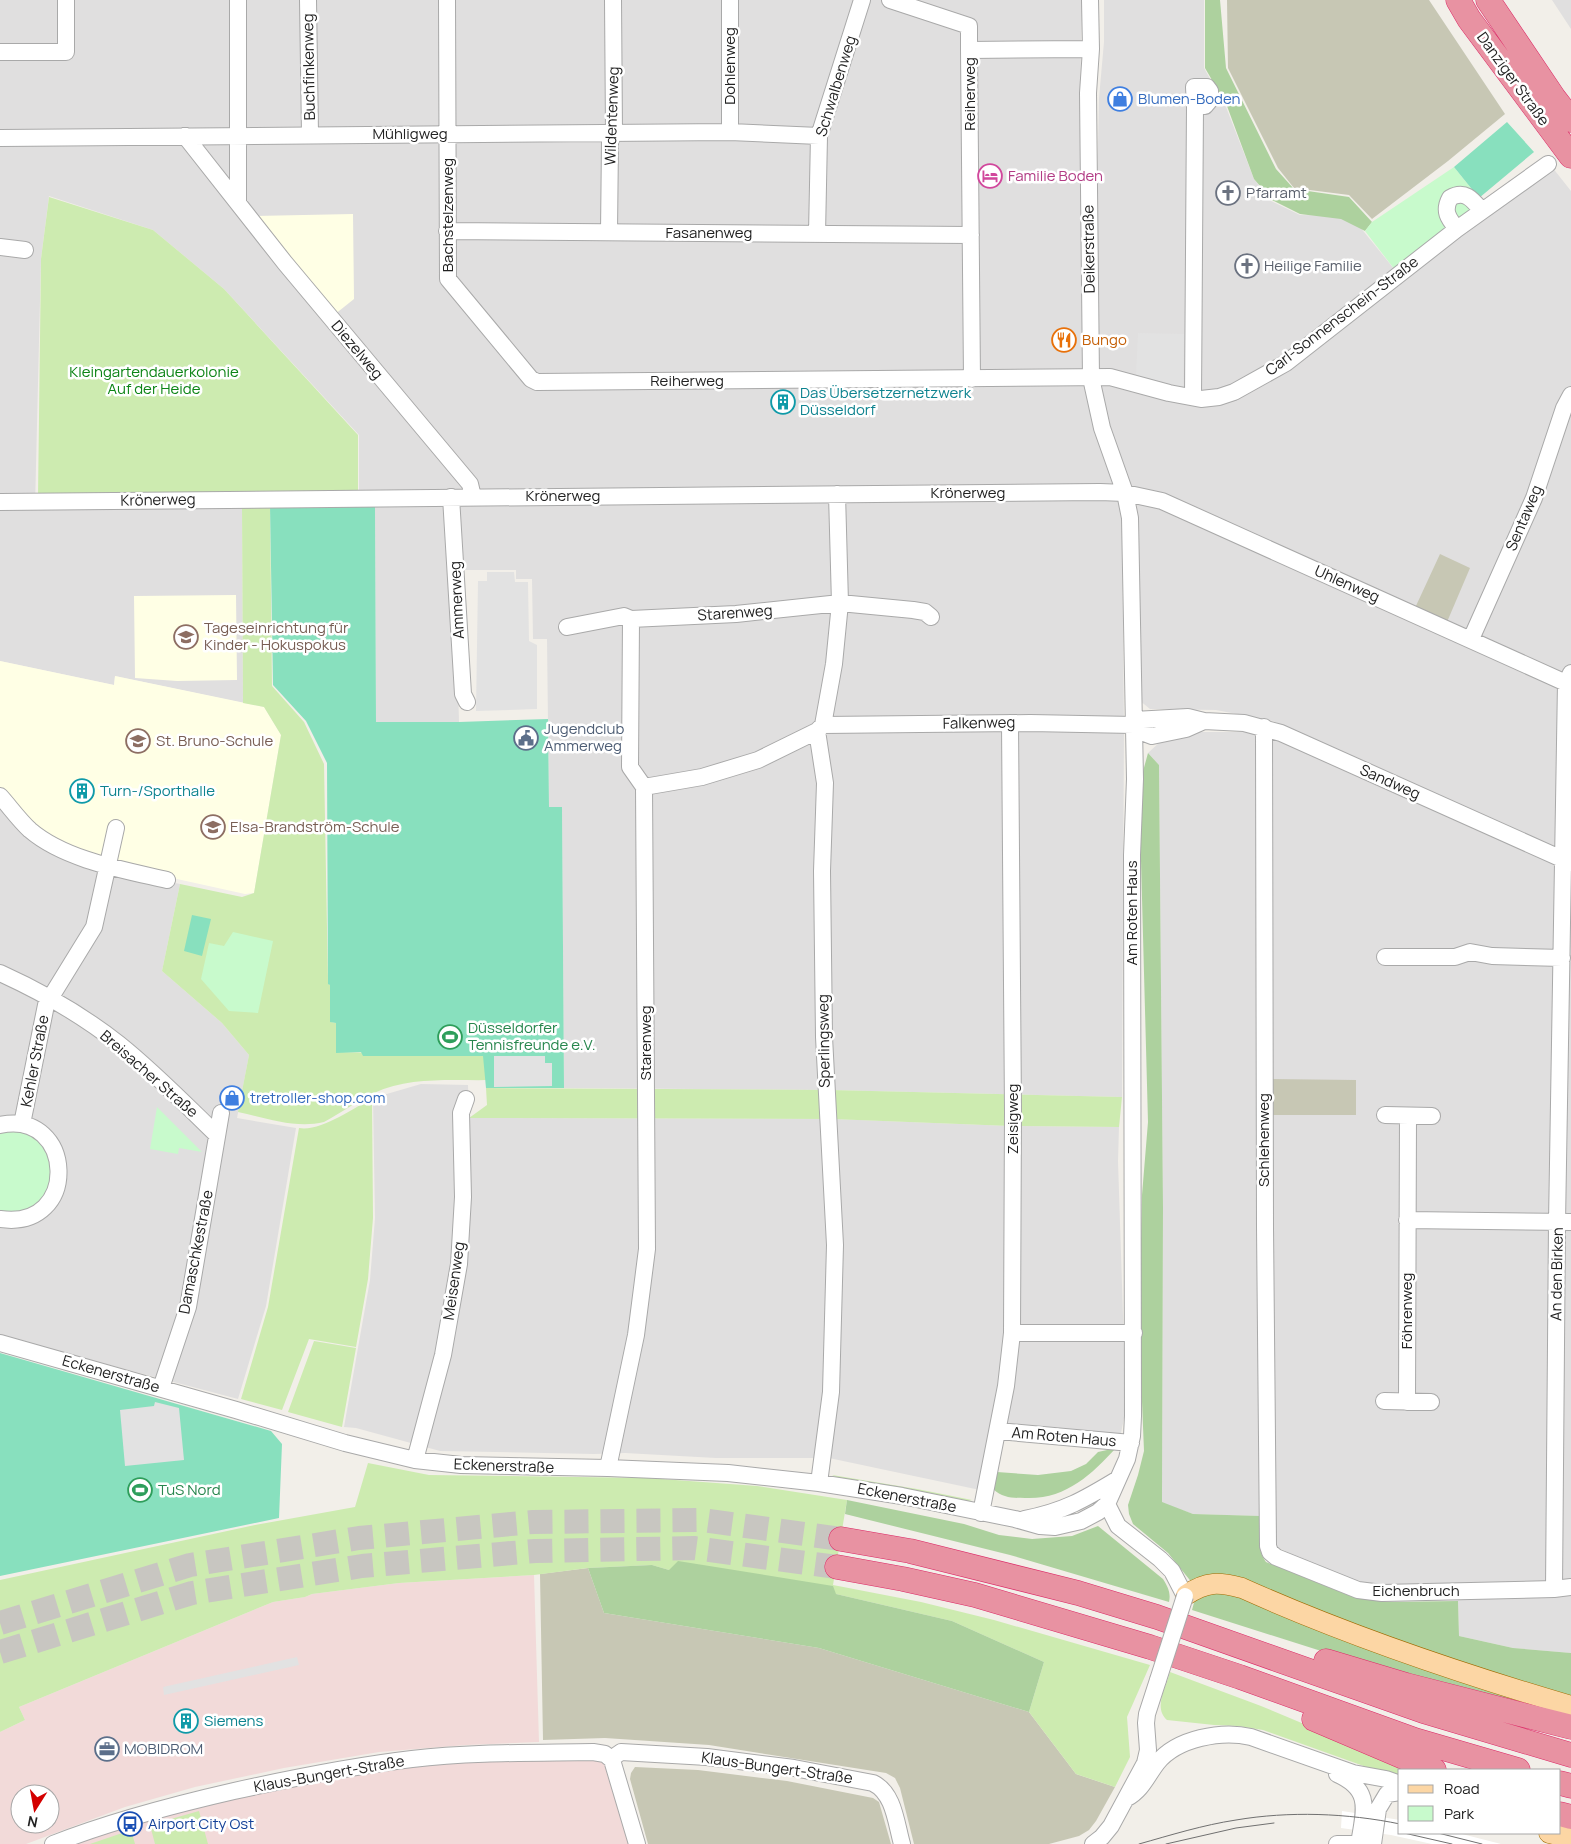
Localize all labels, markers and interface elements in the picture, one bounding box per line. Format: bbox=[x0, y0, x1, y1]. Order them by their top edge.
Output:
street label: Buchfinkenweg bbox=[297, 13, 320, 121]
street label: Dohlenweg bbox=[719, 27, 740, 105]
street label: Danziger Straße bbox=[1472, 28, 1555, 130]
street label: Schwalbenweg bbox=[810, 33, 861, 139]
street label: Reiherweg bbox=[959, 57, 980, 131]
street label: Wildentenweg bbox=[599, 66, 624, 166]
shop icon: Blumen-Boden bbox=[1107, 86, 1133, 112]
place label: Blumen-Boden bbox=[1138, 88, 1241, 109]
street label: Mühligweg bbox=[372, 123, 448, 144]
street label: Bachstelzenweg bbox=[437, 158, 458, 272]
hotel icon: Familie Boden bbox=[977, 163, 1003, 189]
place label: Familie Boden bbox=[1008, 165, 1103, 186]
church icon: Pfarramt bbox=[1215, 180, 1241, 206]
place label: Pfarramt bbox=[1246, 182, 1307, 203]
street label: Deikerstraße bbox=[1077, 204, 1100, 293]
street label: Fasanenweg bbox=[666, 222, 752, 243]
street label: Carl-Sonnenschein-Straße bbox=[1261, 251, 1423, 380]
church icon: Heilige Familie bbox=[1234, 253, 1260, 279]
place label: Heilige Familie bbox=[1264, 255, 1362, 276]
street label: Diezelweg bbox=[327, 316, 388, 384]
restaurant icon: Bungo bbox=[1051, 327, 1077, 353]
place label: Bungo bbox=[1082, 329, 1127, 350]
park label: Kleingartendauerkolonie Auf der Heide bbox=[69, 361, 239, 399]
street label: Reiherweg bbox=[650, 370, 724, 391]
place label: Das Übersetzernetzwerk Düsseldorf bbox=[800, 382, 972, 420]
building icon: Das Übersetzernetzwerk Düsseldorf bbox=[770, 389, 796, 415]
street label: Krönerweg bbox=[931, 482, 1005, 503]
street label: Sentaweg bbox=[1500, 482, 1547, 554]
street label: Krönerweg bbox=[526, 485, 600, 506]
street label: Krönerweg bbox=[120, 488, 196, 511]
street label: Uhlenweg bbox=[1311, 560, 1383, 607]
street label: Ammerweg bbox=[444, 561, 469, 639]
street label: Starenweg bbox=[697, 599, 773, 626]
place label: Tageseinrichtung für Kinder - Hokuspokus bbox=[204, 617, 349, 655]
school or university icon: Tageseinrichtung für Kinder - Hokuspokus bbox=[173, 624, 199, 650]
street label: Falkenweg bbox=[942, 711, 1016, 734]
place label: Jugendclub Ammerweg bbox=[544, 718, 625, 756]
public building icon: Jugendclub Ammerweg bbox=[513, 725, 539, 751]
school or university icon: St. Bruno-Schule bbox=[125, 728, 151, 754]
place label: St. Bruno-Schule bbox=[156, 730, 273, 751]
street label: Sandweg bbox=[1357, 759, 1424, 804]
building icon: Turn-/Sporthalle bbox=[69, 778, 95, 804]
place label: Turn-/Sporthalle bbox=[100, 780, 215, 801]
school or university icon: Elsa-Brandström-Schule bbox=[200, 814, 226, 840]
place label: Elsa-Brandström-Schule bbox=[230, 816, 400, 837]
street label: Am Roten Haus bbox=[1121, 860, 1142, 966]
street label: Sperlingsweg bbox=[812, 994, 835, 1088]
street label: Starenweg bbox=[635, 1005, 656, 1081]
street label: Kehler Straße bbox=[15, 1013, 54, 1109]
place label: Düsseldorfer Tennisfreunde e.V. bbox=[468, 1017, 595, 1055]
sports icon: Düsseldorfer Tennisfreunde e.V. bbox=[437, 1024, 463, 1050]
street label: Breisacher Straße bbox=[96, 1025, 203, 1122]
street label: Zeisigweg bbox=[1002, 1084, 1023, 1154]
shop icon: tretroller-shop.com bbox=[219, 1085, 245, 1111]
place label: tretroller-shop.com bbox=[250, 1087, 385, 1108]
street label: Schlehenweg bbox=[1253, 1093, 1274, 1187]
street label: Damaschkestraße bbox=[173, 1188, 218, 1316]
street label: An den Birken bbox=[1545, 1227, 1568, 1321]
street label: Meisenweg bbox=[438, 1240, 469, 1322]
street label: Föhrenweg bbox=[1396, 1273, 1417, 1349]
street label: Eckenerstraße bbox=[60, 1350, 163, 1398]
street label: Am Roten Haus bbox=[1011, 1421, 1117, 1452]
street label: Eckenerstraße bbox=[453, 1453, 555, 1478]
sports icon: TuS Nord bbox=[127, 1477, 153, 1503]
street label: Eckenerstraße bbox=[856, 1478, 959, 1517]
place label: TuS Nord bbox=[158, 1479, 221, 1500]
street label: Eichenbruch bbox=[1372, 1580, 1460, 1601]
building icon: Siemens bbox=[173, 1708, 199, 1734]
place label: Siemens bbox=[204, 1710, 263, 1731]
office icon: MOBIDROM bbox=[94, 1736, 120, 1762]
place label: MOBIDROM bbox=[124, 1738, 203, 1759]
street label: Klaus-Bungert-Straße bbox=[700, 1746, 854, 1789]
street label: Klaus-Bungert-Straße bbox=[252, 1750, 406, 1797]
legend bbox=[1398, 1769, 1561, 1834]
text: Road bbox=[1444, 1778, 1480, 1799]
north arrow bbox=[10, 1784, 60, 1834]
text: Park bbox=[1444, 1803, 1474, 1824]
bus stop icon: Airport City Ost bbox=[117, 1811, 143, 1837]
text: N bbox=[26, 1812, 39, 1833]
place label: Airport City Ost bbox=[148, 1813, 254, 1834]

